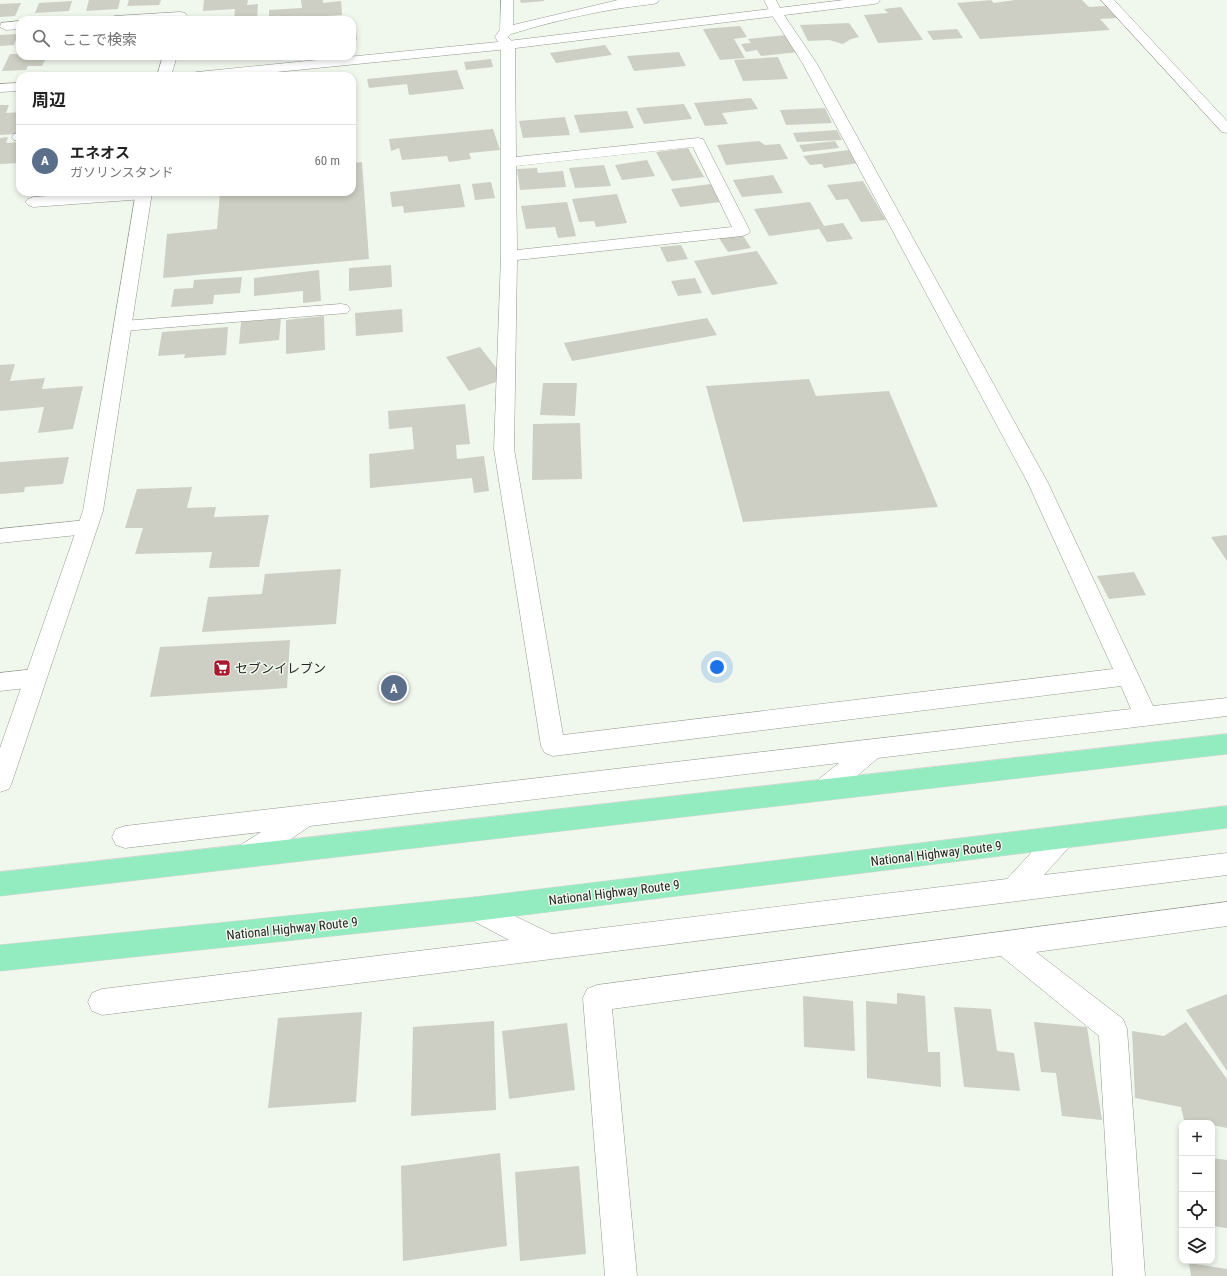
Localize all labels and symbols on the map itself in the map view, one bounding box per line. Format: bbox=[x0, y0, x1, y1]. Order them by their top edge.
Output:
your location bbox=[707, 657, 727, 677]
supermarket icon: セブンイレブン bbox=[212, 658, 232, 678]
place label: セブンイレブン bbox=[235, 661, 326, 676]
pin: A bbox=[381, 673, 407, 703]
street label: National Highway Route 9 bbox=[870, 838, 1002, 869]
street label: National Highway Route 9 bbox=[548, 877, 680, 908]
street label: National Highway Route 9 bbox=[226, 914, 358, 943]

